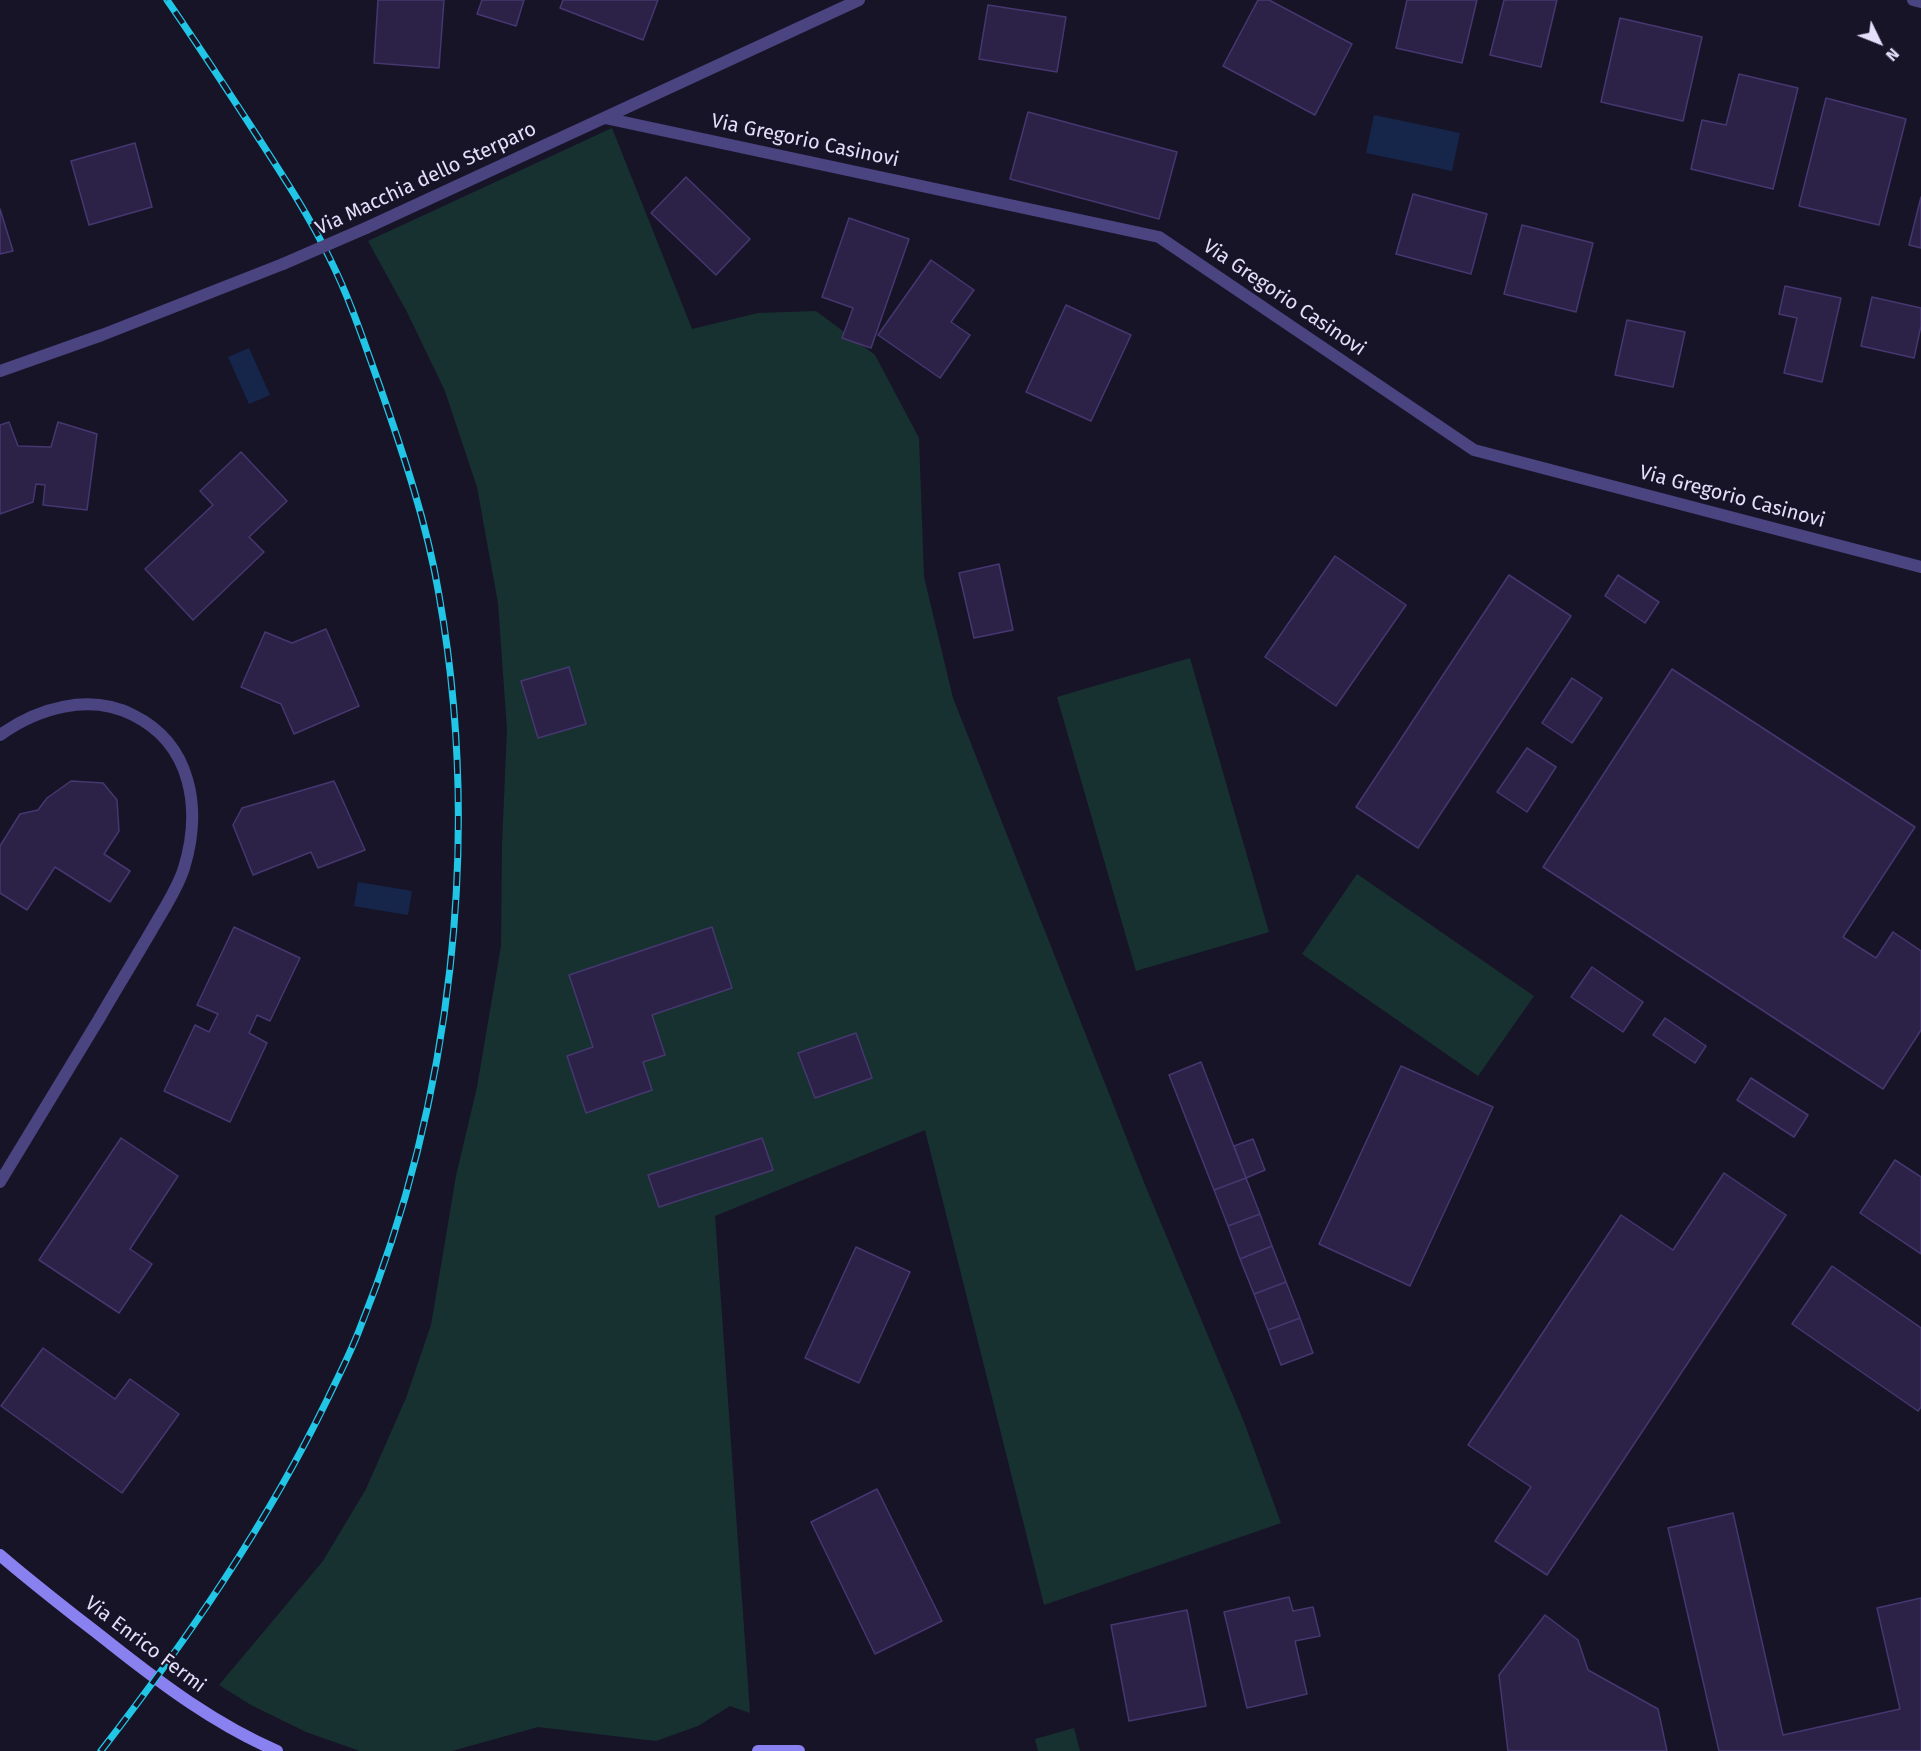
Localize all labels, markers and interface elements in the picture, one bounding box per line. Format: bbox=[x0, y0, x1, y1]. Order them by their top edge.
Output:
north arrow bbox=[1849, 12, 1909, 72]
text: N bbox=[1882, 44, 1903, 65]
street label: Via Gregorio Casinovi bbox=[709, 109, 901, 173]
street label: Via Macchia dello Sterparo bbox=[312, 117, 540, 241]
street label: Via Gregorio Casinovi bbox=[1198, 235, 1370, 361]
street label: Via Gregorio Casinovi bbox=[1637, 461, 1827, 533]
street label: Via Enrico Fermi bbox=[80, 1592, 210, 1698]

